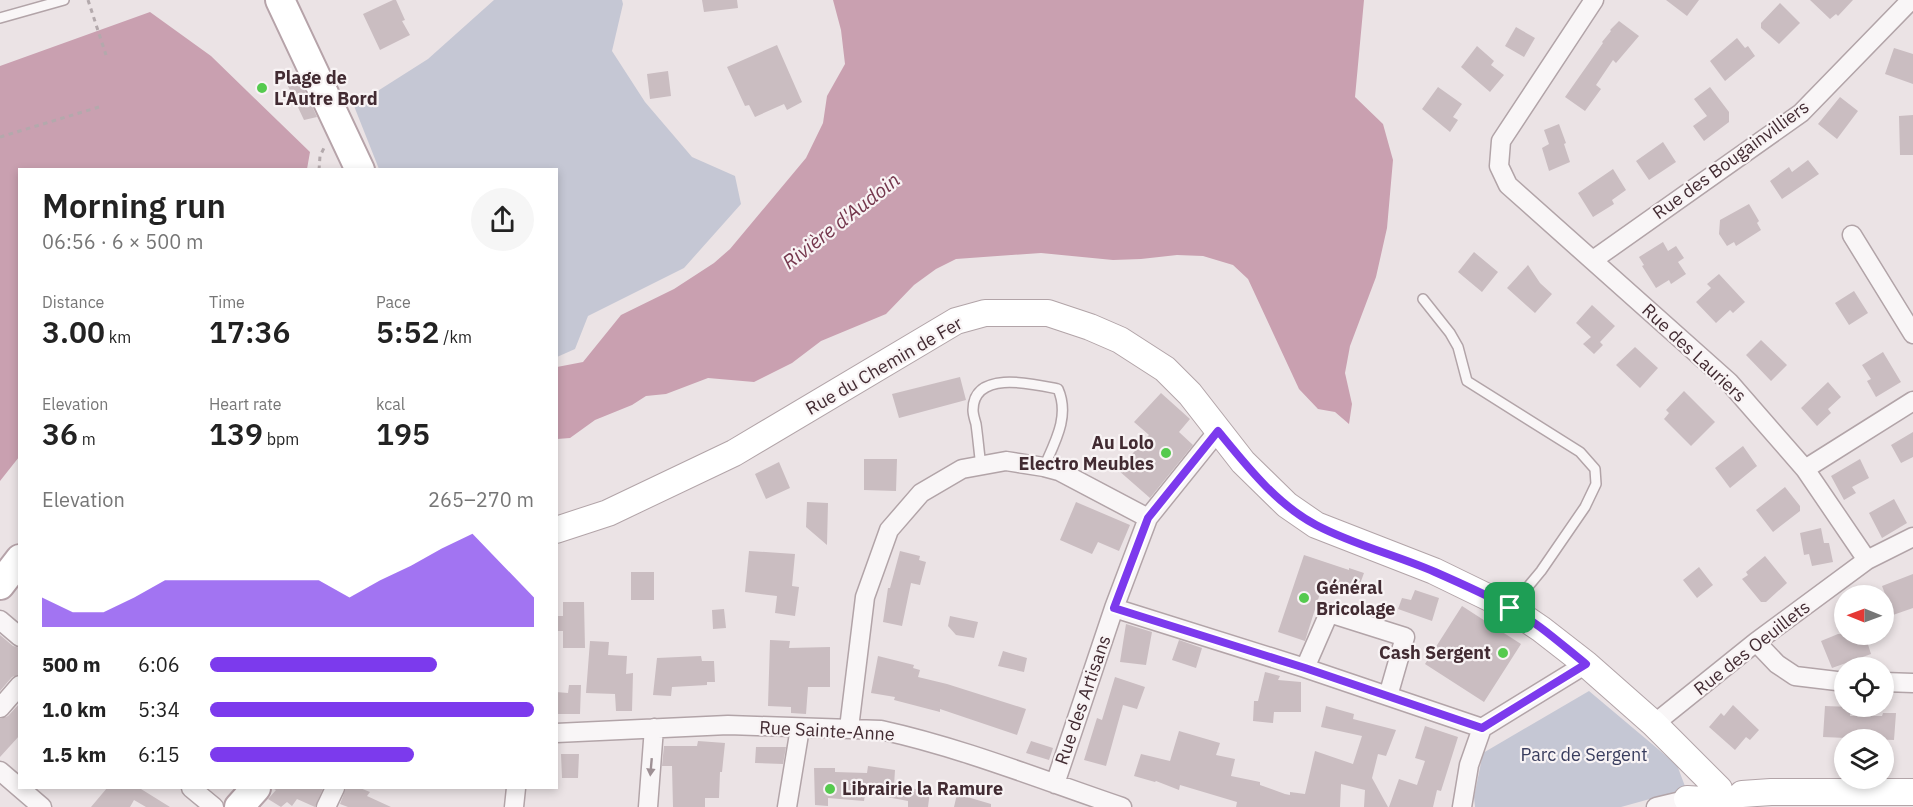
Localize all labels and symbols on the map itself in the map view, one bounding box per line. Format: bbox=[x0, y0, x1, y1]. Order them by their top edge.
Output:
place label: Plage de L'Autre Bord bbox=[274, 66, 378, 110]
marker: Plage de L'Autre Bord bbox=[255, 81, 269, 95]
street label: Rue des Bougainvilliers bbox=[1648, 95, 1813, 224]
water label: Rivière d'Audoin bbox=[776, 166, 905, 275]
street label: Rue des Lauriers bbox=[1637, 298, 1751, 407]
street label: Rue du Chemin de Fer bbox=[801, 311, 967, 420]
place label: Au Lolo Electro Meubles bbox=[1019, 431, 1154, 475]
marker: Au Lolo Electro Meubles bbox=[1159, 446, 1173, 460]
place label: Général Bricolage bbox=[1316, 576, 1395, 620]
pin bbox=[1484, 582, 1535, 633]
north arrow bbox=[1834, 585, 1894, 645]
marker: Général Bricolage bbox=[1297, 591, 1311, 605]
street label: Rue des Oeuillets bbox=[1689, 595, 1814, 700]
street label: Rue des Artisans bbox=[1050, 632, 1115, 768]
place label: Cash Sergent bbox=[1379, 641, 1491, 664]
marker: Cash Sergent bbox=[1496, 646, 1510, 660]
street label: Rue Sainte-Anne bbox=[759, 715, 895, 746]
park label: Parc de Sergent bbox=[1520, 743, 1648, 766]
one-way arrow bbox=[646, 758, 656, 777]
place label: Librairie la Ramure bbox=[842, 777, 1003, 800]
marker: Librairie la Ramure bbox=[823, 782, 837, 796]

